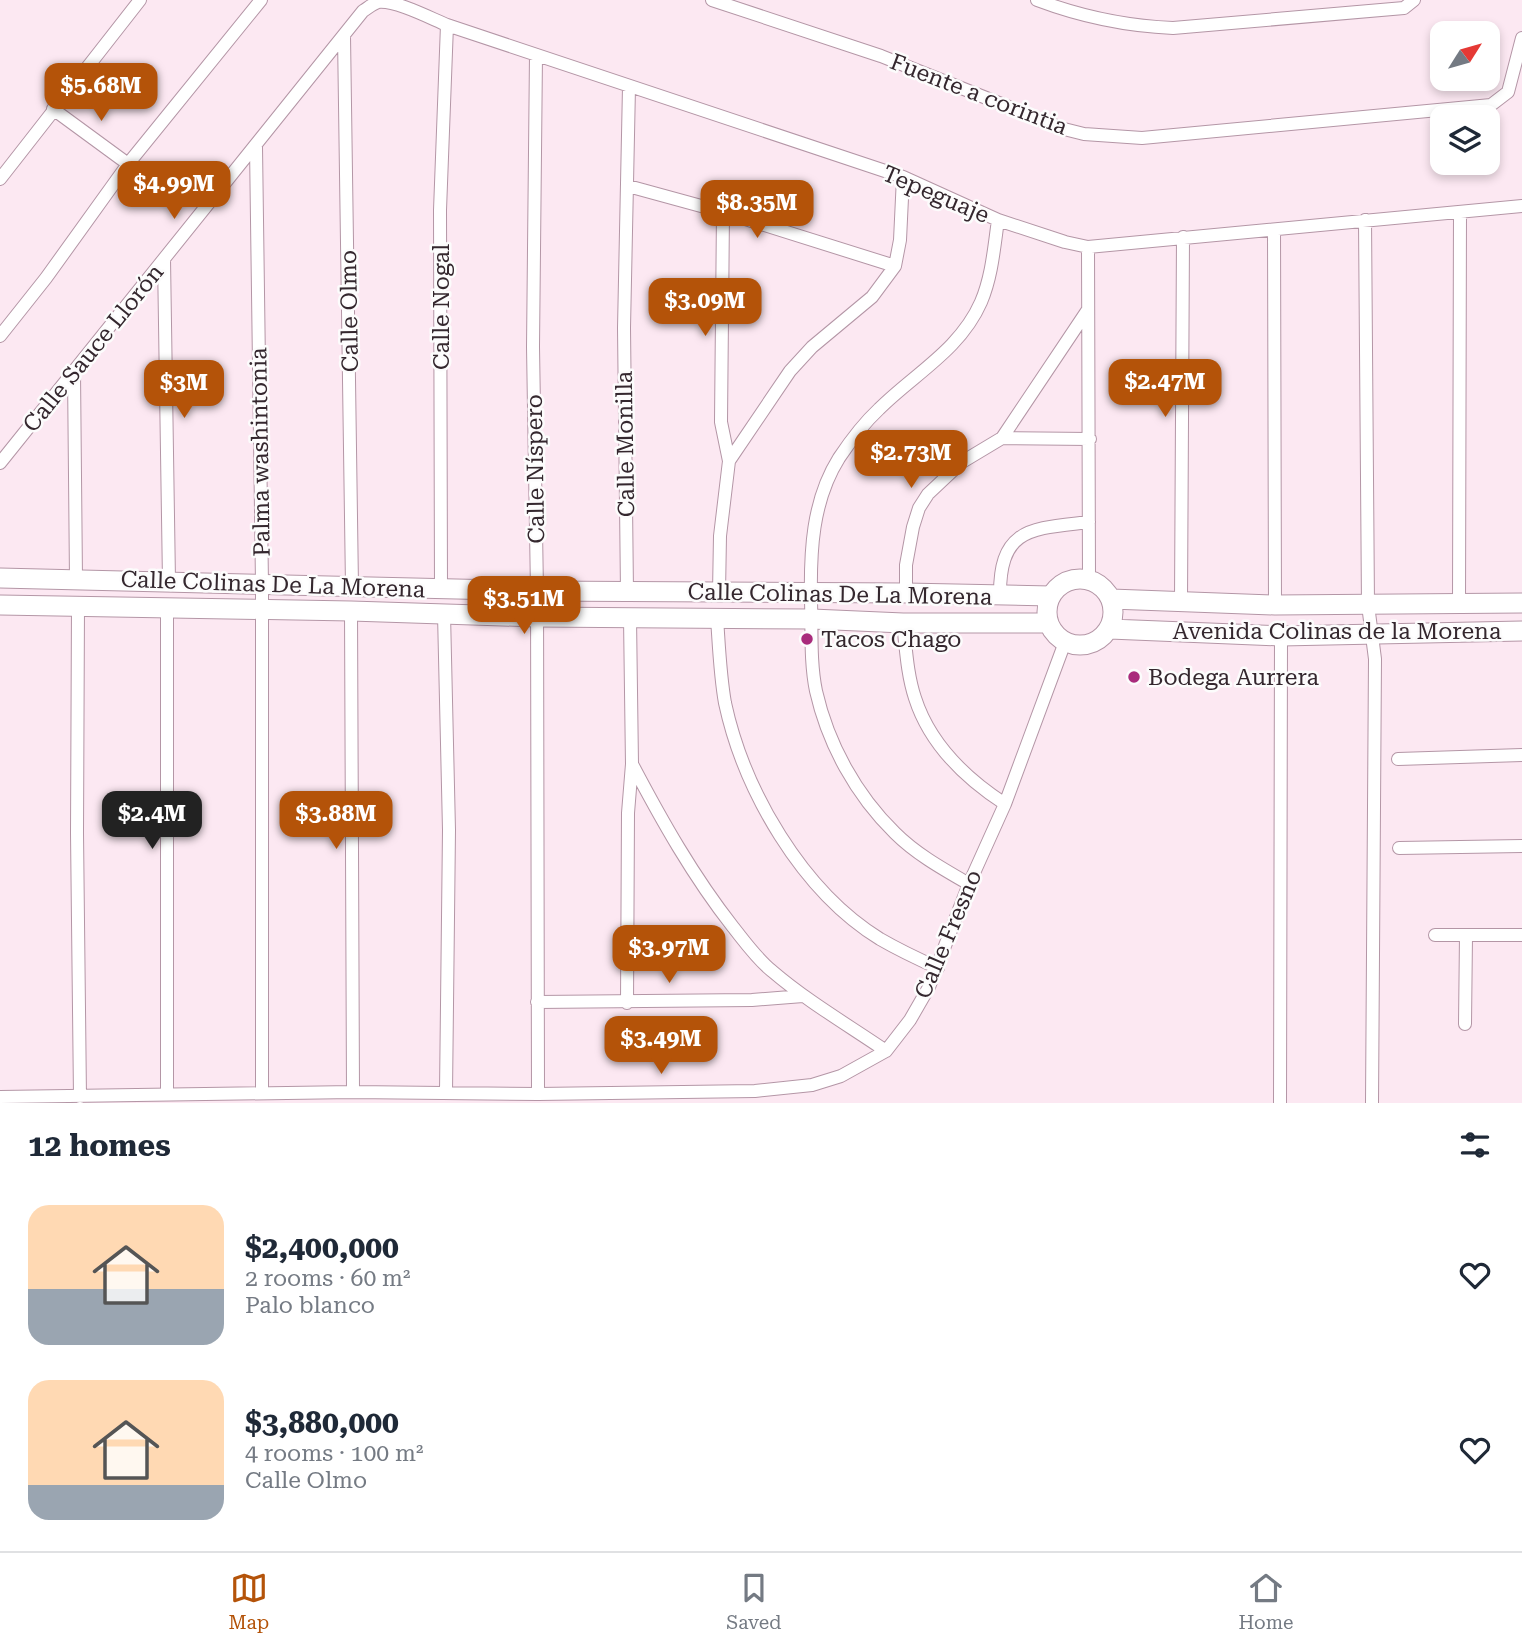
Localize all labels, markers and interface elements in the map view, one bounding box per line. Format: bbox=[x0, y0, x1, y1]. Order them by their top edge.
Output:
north arrow bbox=[1430, 21, 1500, 91]
map controls bbox=[1430, 21, 1500, 175]
street label: Fuente a corintia bbox=[886, 48, 1072, 141]
pin: $5.68M bbox=[44, 64, 158, 123]
text: $5.68M bbox=[61, 72, 141, 99]
button: layers bbox=[1430, 105, 1500, 175]
street label: Tepeguaje bbox=[878, 160, 993, 229]
pin: $4.99M bbox=[117, 162, 231, 221]
text: $4.99M bbox=[134, 170, 214, 197]
pin: $8.35M bbox=[700, 180, 814, 240]
text: $8.35M bbox=[717, 189, 797, 216]
street label: Calle Nogal bbox=[428, 244, 455, 370]
street label: Calle Olmo bbox=[335, 250, 364, 372]
street label: Calle Sauce Llorón bbox=[18, 259, 169, 438]
pin: $3.09M bbox=[648, 278, 762, 338]
text: $3.09M bbox=[665, 287, 745, 314]
street label: Palma washintonia bbox=[245, 347, 276, 557]
pin: $3M bbox=[150, 360, 218, 420]
pin: $2.47M bbox=[1108, 360, 1222, 419]
text: $2.47M bbox=[1125, 368, 1205, 395]
text: $3M bbox=[160, 369, 208, 396]
street label: Calle Monilla bbox=[611, 370, 640, 517]
street label: Calle Níspero bbox=[521, 394, 550, 544]
pin: $2.73M bbox=[854, 430, 968, 490]
text: $2.73M bbox=[871, 439, 951, 466]
street label: Calle Colinas De La Morena bbox=[120, 566, 426, 603]
pin: $3.51M bbox=[467, 576, 581, 636]
street label: Calle Colinas De La Morena bbox=[687, 578, 993, 611]
text: $3.51M bbox=[484, 585, 564, 612]
street label: Avenida Colinas de la Morena bbox=[1173, 618, 1502, 645]
place label: Tacos Chago bbox=[821, 626, 961, 653]
marker: Tacos Chago bbox=[799, 631, 815, 647]
place label: Bodega Aurrera bbox=[1148, 664, 1320, 691]
marker: Bodega Aurrera bbox=[1126, 669, 1142, 685]
pin: $2.4M bbox=[103, 792, 201, 851]
pin: $3.88M bbox=[279, 792, 393, 851]
text: $2.4M bbox=[118, 800, 186, 827]
text: $3.88M bbox=[296, 800, 376, 827]
street label: Calle Fresno bbox=[909, 866, 988, 1002]
pin: $3.97M bbox=[612, 926, 726, 985]
text: $3.97M bbox=[629, 934, 709, 961]
pin: $3.49M bbox=[604, 1016, 718, 1076]
text: $3.49M bbox=[621, 1025, 701, 1052]
icon: filters bbox=[1456, 1126, 1494, 1164]
text: 12 homes bbox=[28, 1128, 171, 1163]
text: $2,400,000 bbox=[245, 1230, 399, 1265]
icon: home bbox=[84, 1233, 168, 1317]
icon: heart bbox=[1456, 1256, 1494, 1294]
text: 2 rooms · 60 m² bbox=[245, 1265, 411, 1292]
text: Palo blanco bbox=[245, 1292, 375, 1319]
text: $3,880,000 bbox=[245, 1405, 399, 1440]
icon: home bbox=[84, 1408, 168, 1492]
icon: heart bbox=[1456, 1431, 1494, 1469]
text: 4 rooms · 100 m² bbox=[245, 1440, 423, 1467]
text: Calle Olmo bbox=[245, 1467, 367, 1494]
tab: Map bbox=[229, 1569, 269, 1634]
tab: Saved bbox=[726, 1569, 781, 1634]
tab: Home bbox=[1238, 1569, 1293, 1634]

